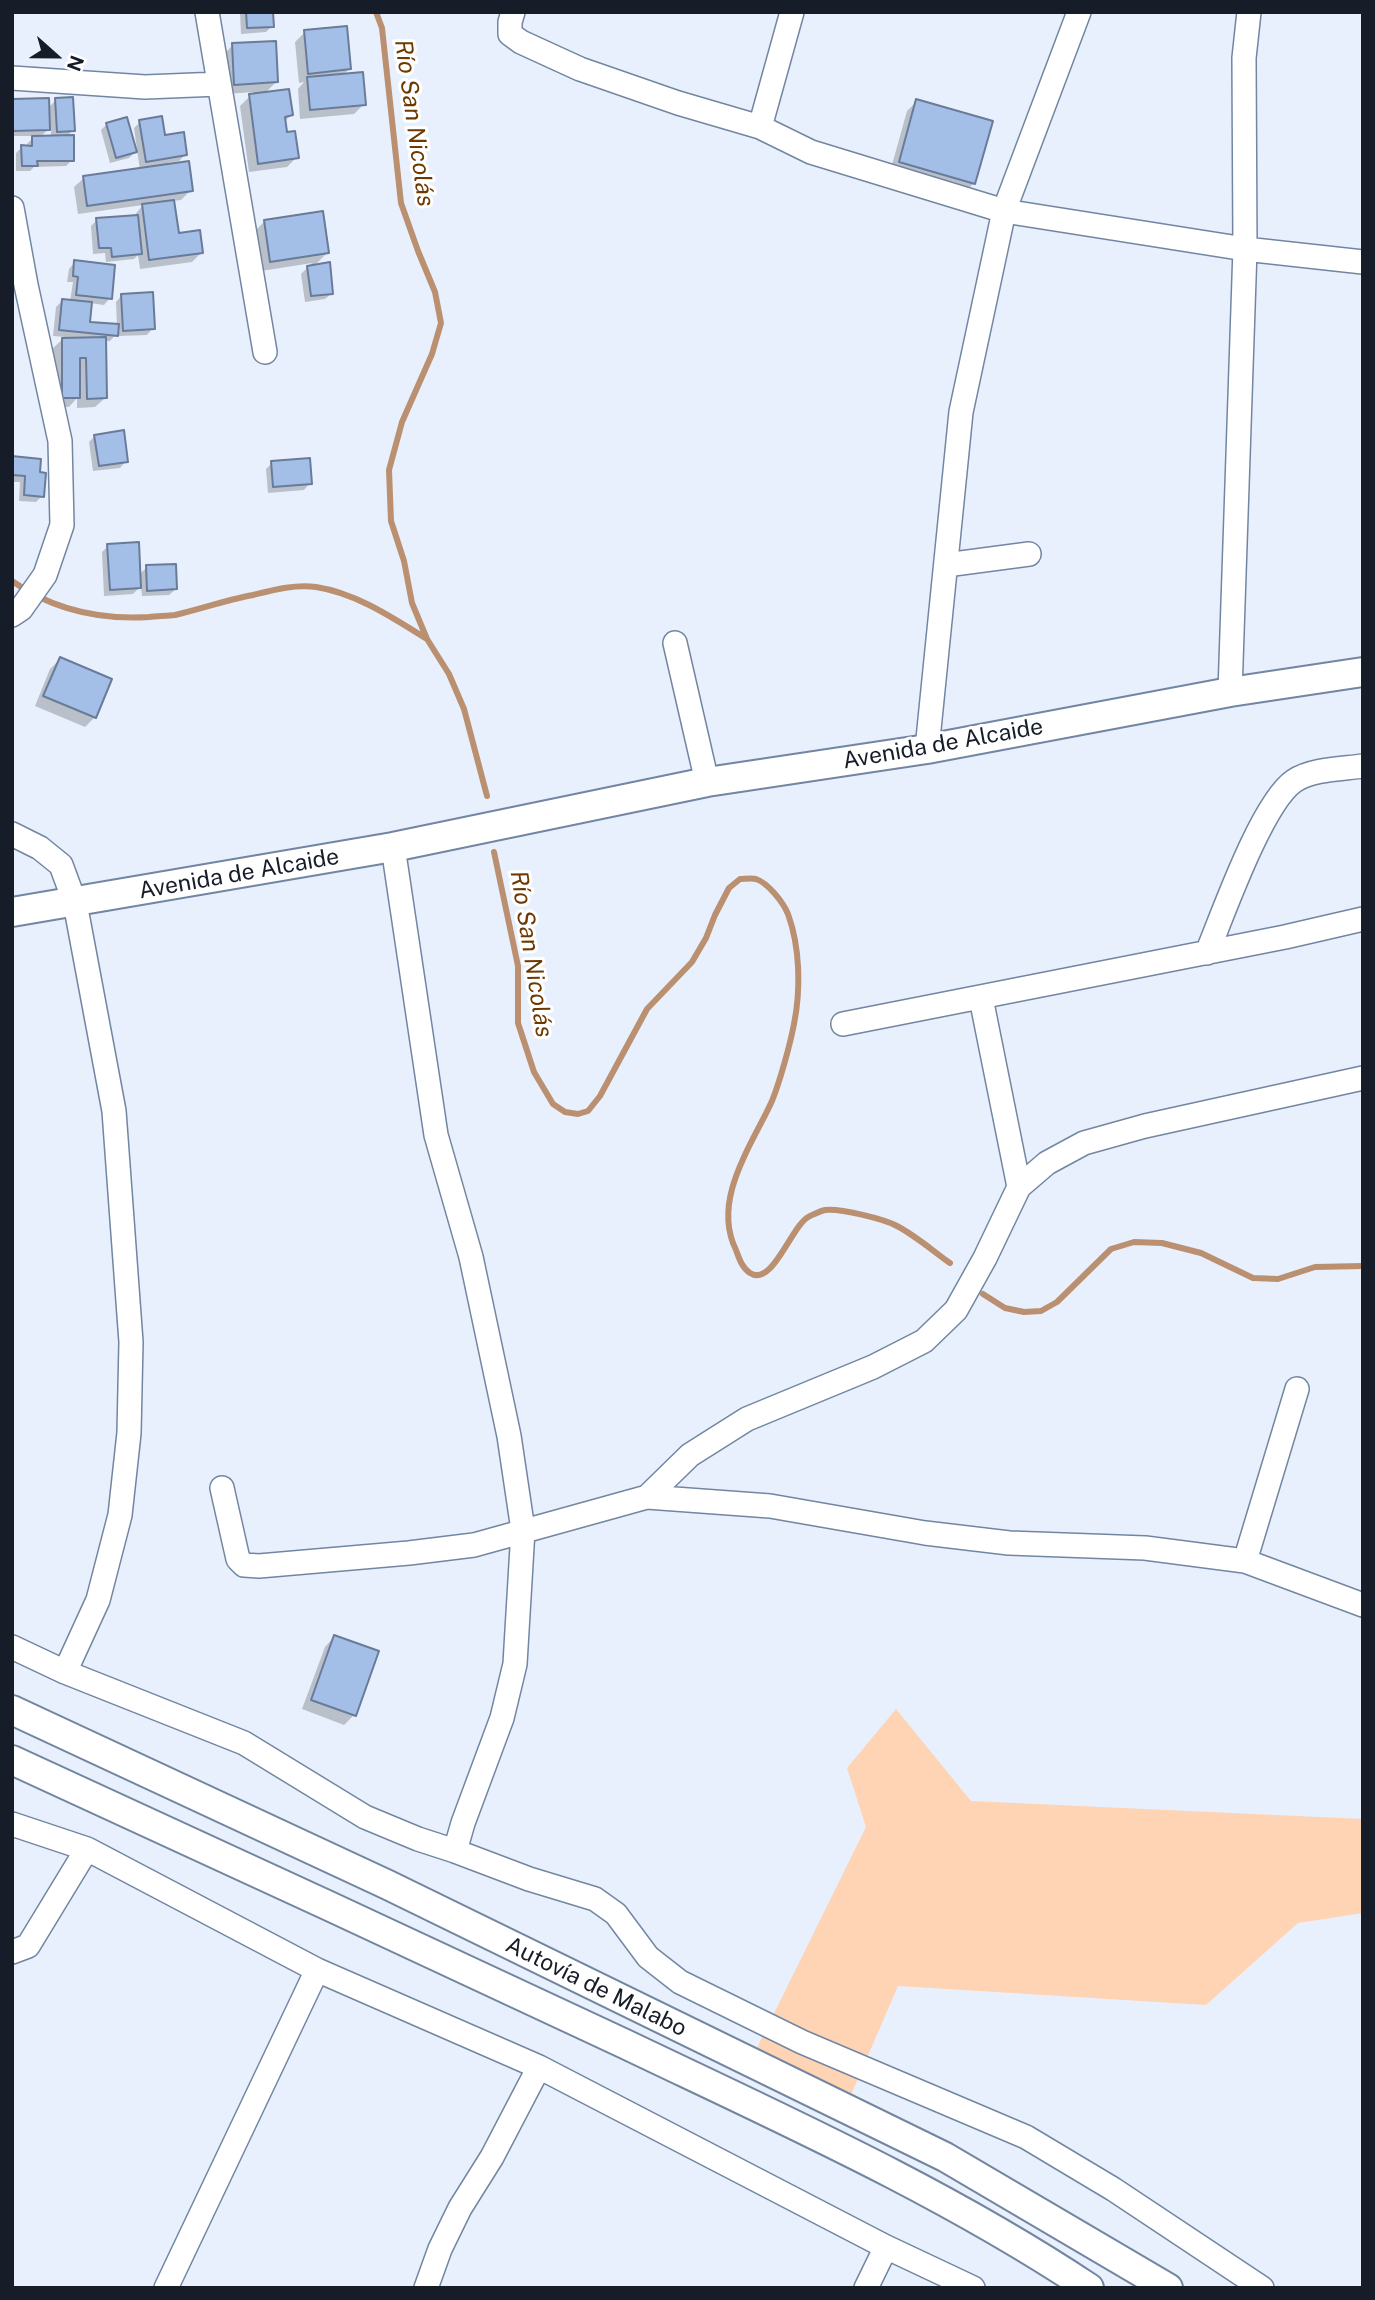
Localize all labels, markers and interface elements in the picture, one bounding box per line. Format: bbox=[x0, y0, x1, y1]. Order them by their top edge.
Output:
north arrow bbox=[21, 21, 91, 91]
water label: Río San Nicolás bbox=[388, 38, 440, 208]
text: N bbox=[63, 53, 89, 74]
street label: Avenida de Alcaide bbox=[841, 713, 1045, 775]
street label: Avenida de Alcaide bbox=[137, 843, 341, 905]
water label: Río San Nicolás bbox=[504, 869, 558, 1039]
street label: Autovía de Malabo bbox=[501, 1931, 691, 2043]

